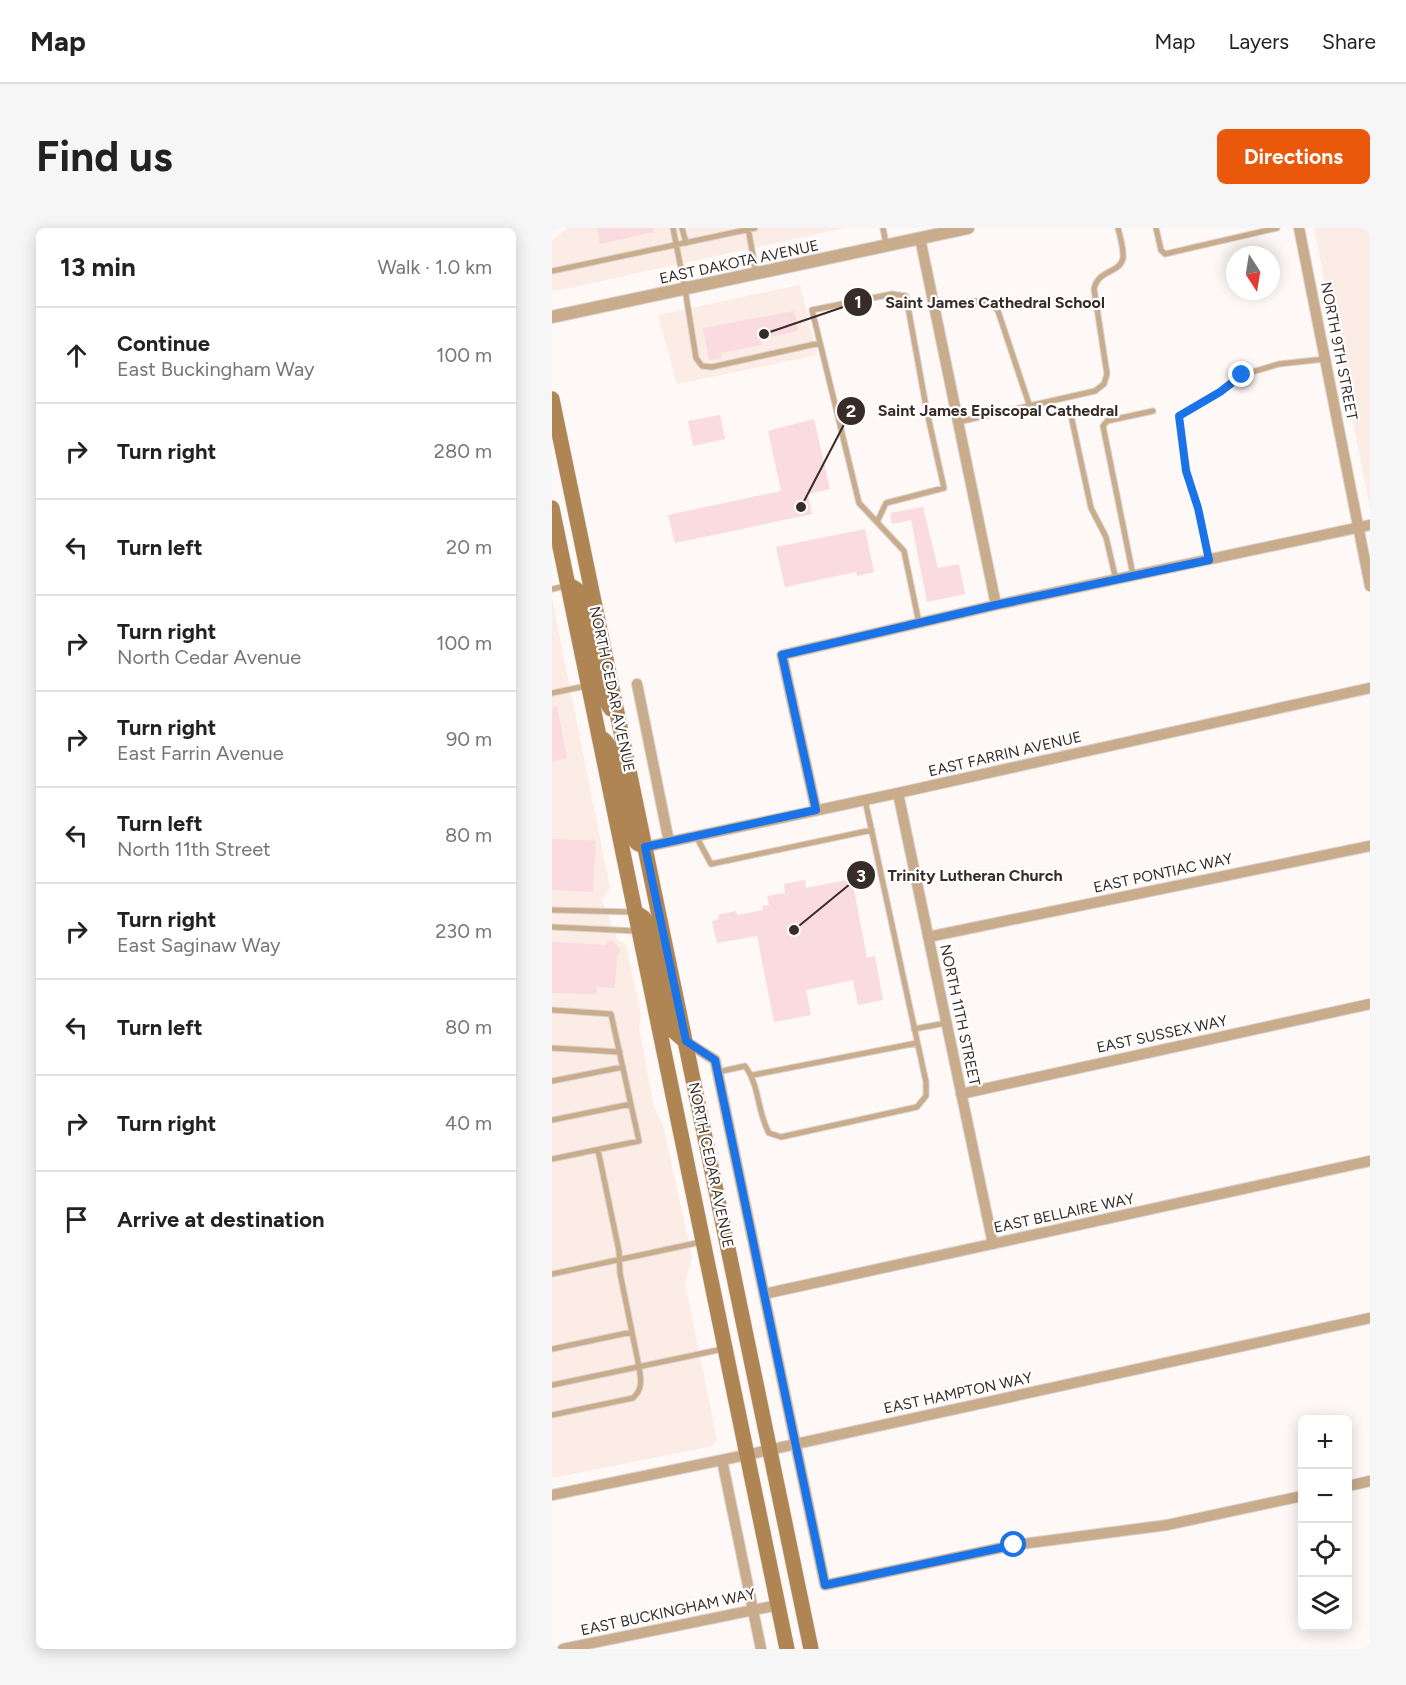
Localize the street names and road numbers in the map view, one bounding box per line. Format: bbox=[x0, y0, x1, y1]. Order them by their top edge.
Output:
street label: EAST DAKOTA AVENUE bbox=[658, 236, 820, 288]
street label: NORTH 9TH STREET bbox=[1317, 280, 1361, 422]
street label: NORTH CEDAR AVENUE bbox=[586, 604, 638, 774]
street label: EAST FARRIN AVENUE bbox=[927, 728, 1083, 780]
street label: EAST PONTIAC WAY bbox=[1092, 849, 1234, 897]
street label: NORTH 11TH STREET bbox=[936, 943, 984, 1088]
street label: EAST SUSSEX WAY bbox=[1095, 1011, 1229, 1057]
street label: NORTH CEDAR AVENUE bbox=[685, 1080, 737, 1250]
street label: EAST BELLAIRE WAY bbox=[992, 1189, 1136, 1237]
street label: EAST HAMPTON WAY bbox=[882, 1368, 1034, 1418]
street label: EAST BUCKINGHAM WAY bbox=[579, 1585, 757, 1639]

